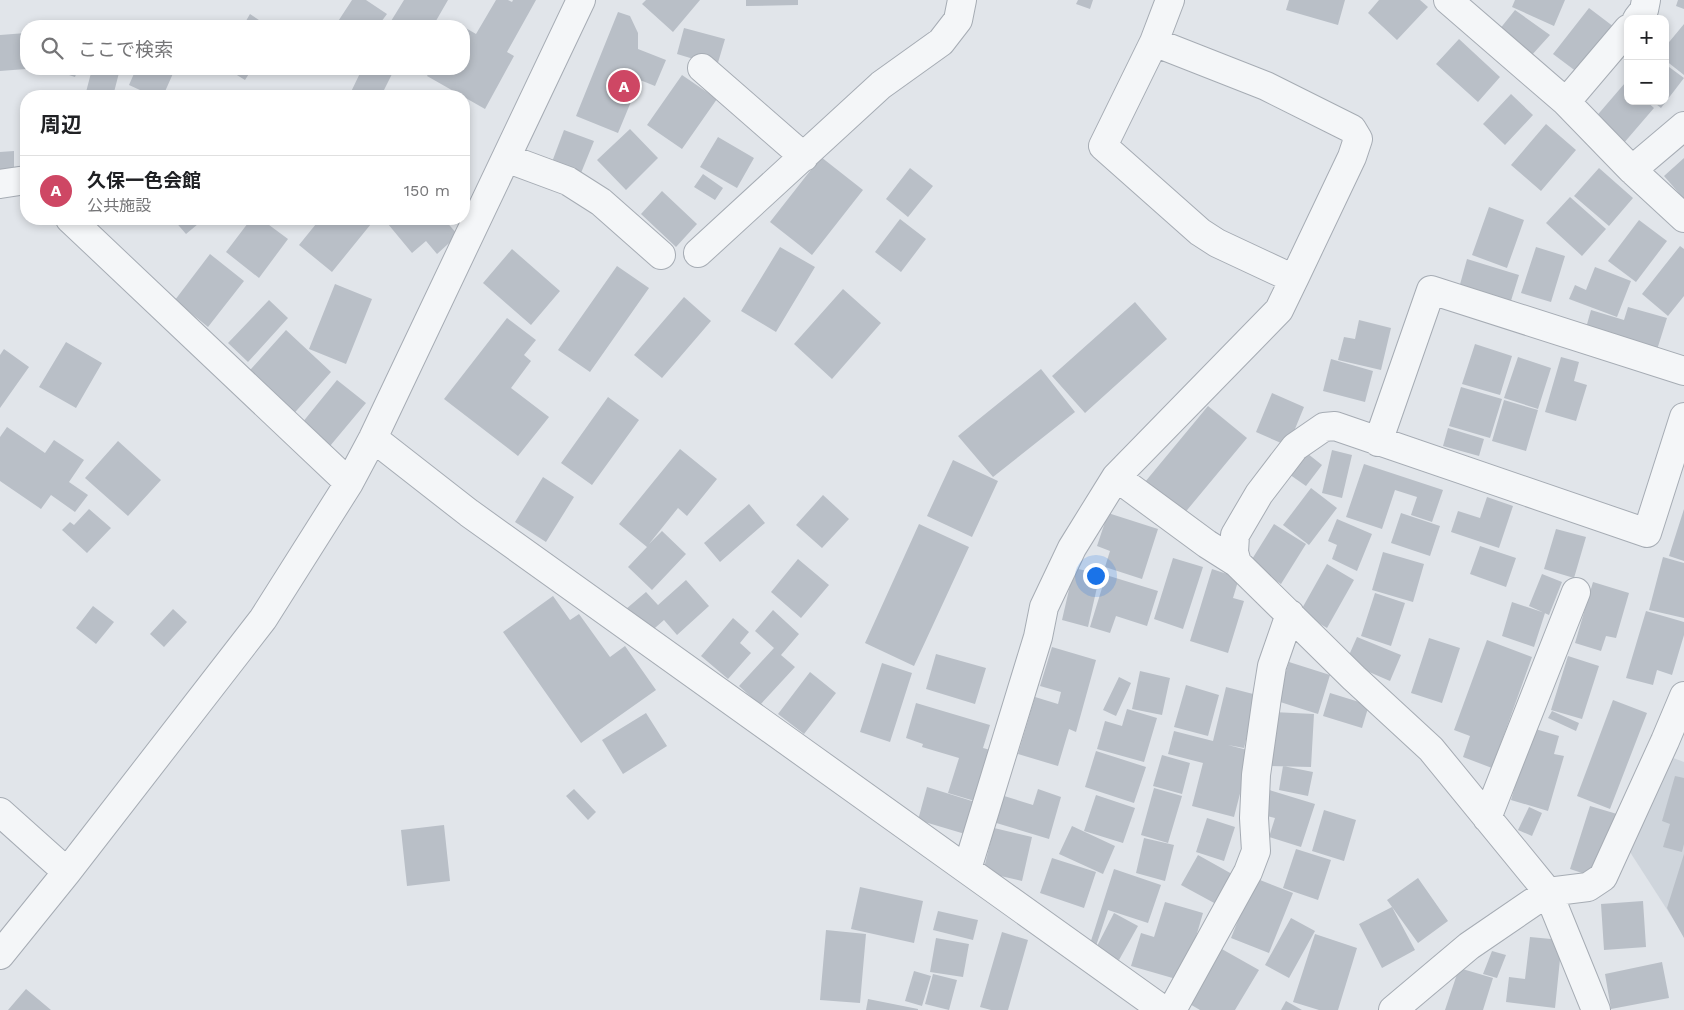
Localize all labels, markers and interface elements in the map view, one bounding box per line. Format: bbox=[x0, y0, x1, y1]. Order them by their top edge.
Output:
map controls bbox=[1624, 15, 1669, 105]
button: + bbox=[1624, 15, 1669, 60]
search box bbox=[20, 20, 470, 75]
icon: search bbox=[38, 34, 66, 62]
text: ここで検索 bbox=[78, 38, 173, 61]
button: − bbox=[1624, 60, 1669, 105]
pin: A bbox=[608, 67, 640, 105]
text: 周辺 bbox=[40, 112, 82, 137]
text: 久保一色会館 bbox=[87, 169, 201, 192]
text: A bbox=[51, 181, 61, 200]
text: 150 m bbox=[404, 181, 450, 200]
text: 公共施設 bbox=[87, 196, 151, 215]
your location bbox=[1083, 563, 1109, 589]

